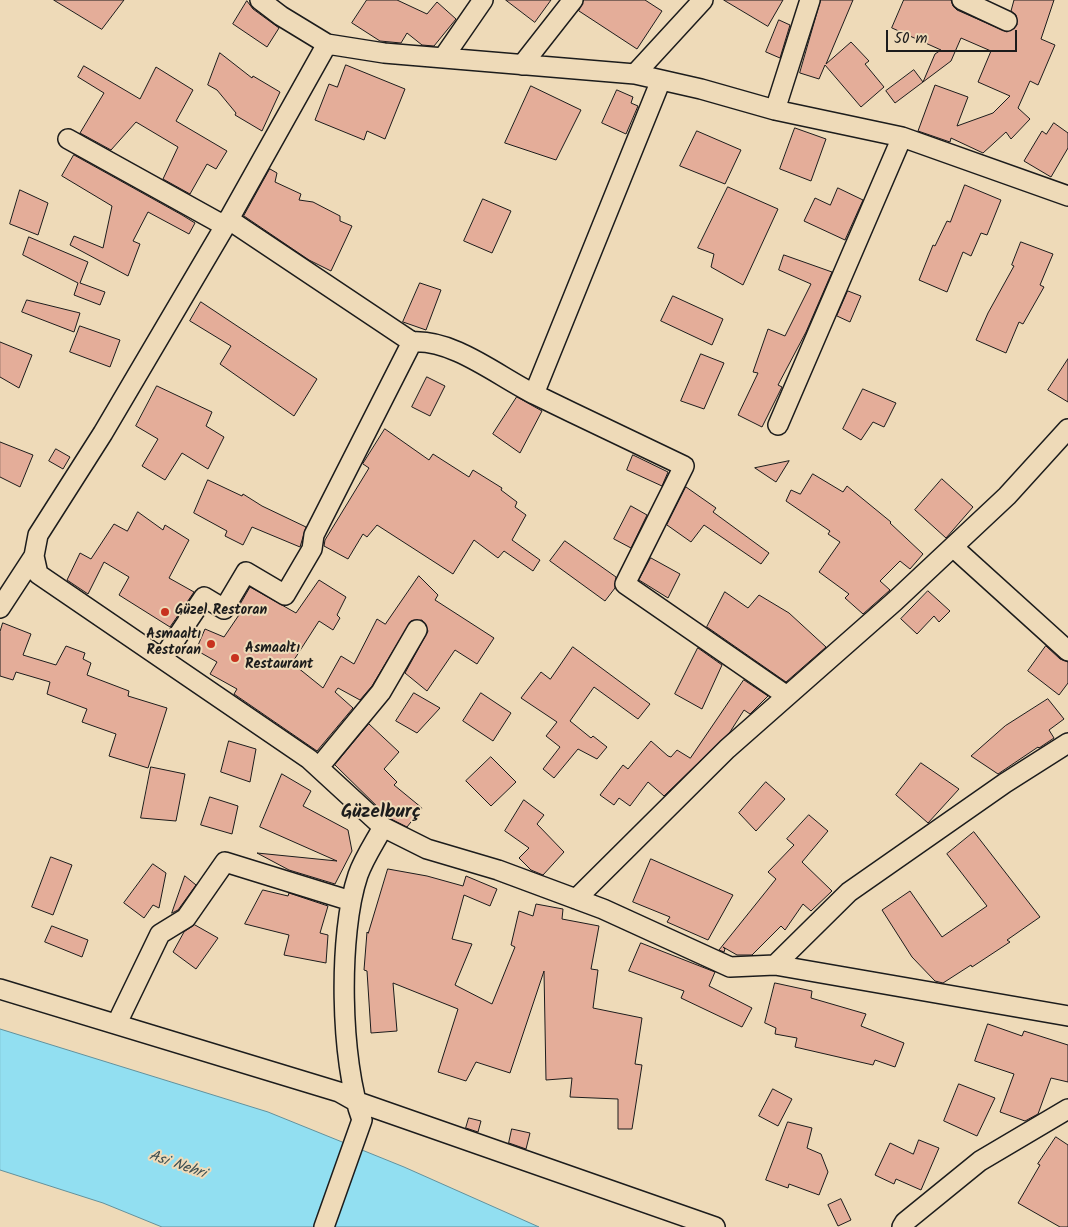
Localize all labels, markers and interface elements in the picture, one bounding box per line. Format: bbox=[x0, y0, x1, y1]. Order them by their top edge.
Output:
scale bar bbox=[888, 20, 1019, 52]
text: 50 m bbox=[894, 27, 928, 51]
place label: Güzel Restoran bbox=[175, 604, 267, 620]
marker: Güzel Restoran bbox=[159, 606, 171, 618]
place label: Asmaaltı Restoran bbox=[146, 628, 201, 660]
marker: Asmaaltı Restoran bbox=[205, 638, 217, 650]
place label: Asmaaltı Restaurant bbox=[245, 642, 313, 674]
marker: Asmaaltı Restaurant bbox=[229, 652, 241, 664]
district label: Güzelburç bbox=[341, 803, 421, 825]
water label: Asi Nehri bbox=[146, 1148, 208, 1184]

